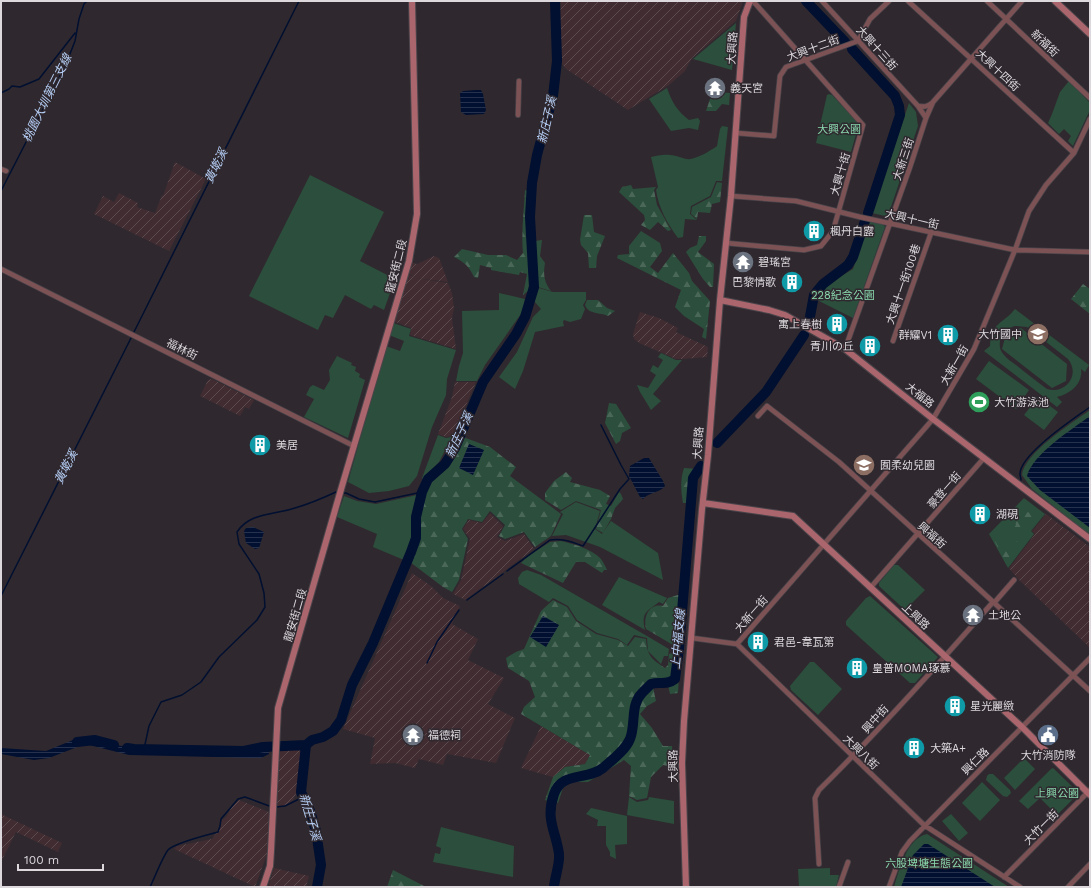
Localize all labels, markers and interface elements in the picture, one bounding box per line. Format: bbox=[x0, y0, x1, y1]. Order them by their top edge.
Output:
street label: 大興十三街 bbox=[853, 24, 900, 73]
street label: 新福街 bbox=[1028, 27, 1061, 59]
street label: 大興路 bbox=[725, 31, 740, 65]
street label: 大興十二街 bbox=[785, 33, 841, 64]
street label: 大興十四街 bbox=[973, 47, 1022, 94]
water label: 桃園大圳第三支線 bbox=[20, 50, 75, 144]
temple icon: 義天宮 bbox=[702, 75, 728, 101]
place label: 義天宮 bbox=[730, 82, 763, 95]
water label: 新庄子溪 bbox=[535, 93, 560, 145]
park label: 大興公園 bbox=[817, 123, 861, 136]
street label: 大新三街 bbox=[890, 136, 916, 182]
water label: 黃墘溪 bbox=[202, 145, 231, 185]
street label: 大興十街 bbox=[828, 151, 853, 197]
street label: 大興十一街 bbox=[884, 207, 940, 232]
building icon: 楓丹白露 bbox=[801, 218, 827, 244]
place label: 楓丹白露 bbox=[830, 225, 874, 238]
street label: 龍安街二段 bbox=[384, 238, 409, 294]
street label: 大興十一街100巷 bbox=[884, 242, 923, 326]
temple icon: 碧瑤宮 bbox=[730, 249, 756, 275]
place label: 碧瑤宮 bbox=[758, 256, 791, 269]
building icon: 巴黎情歌 bbox=[779, 269, 805, 295]
place label: 巴黎情歌 bbox=[732, 276, 776, 289]
park label: 228紀念公園 bbox=[811, 289, 875, 302]
building icon: 寓上春樹 bbox=[824, 311, 850, 337]
place label: 寓上春樹 bbox=[778, 318, 822, 331]
school or university icon: 大竹國中 bbox=[1025, 321, 1051, 347]
building icon: 群耀V1 bbox=[935, 322, 961, 348]
place label: 大竹國中 bbox=[978, 328, 1022, 341]
place label: 群耀V1 bbox=[899, 329, 932, 342]
building icon: 青川の丘 bbox=[857, 333, 883, 359]
street label: 福林街 bbox=[164, 336, 199, 363]
place label: 青川の丘 bbox=[810, 340, 854, 353]
street label: 大新一街 bbox=[938, 343, 971, 388]
street label: 大福路 bbox=[903, 380, 937, 411]
sports icon: 大竹游泳池 bbox=[966, 389, 992, 415]
place label: 大竹游泳池 bbox=[994, 396, 1049, 409]
water label: 新庄子溪 bbox=[443, 408, 476, 460]
street label: 大興路 bbox=[691, 426, 706, 460]
building icon: 美居 bbox=[247, 432, 273, 458]
place label: 美居 bbox=[276, 439, 298, 452]
water label: 黃墘溪 bbox=[52, 446, 81, 486]
school or university icon: 囿柔幼兒園 bbox=[851, 452, 877, 478]
place label: 囿柔幼兒園 bbox=[880, 459, 935, 472]
street label: 豪登一街 bbox=[925, 469, 964, 511]
building icon: 湖硯 bbox=[967, 501, 993, 527]
place label: 湖硯 bbox=[996, 508, 1018, 521]
street label: 興福街 bbox=[915, 520, 948, 551]
street label: 龍安街二段 bbox=[282, 587, 309, 643]
street label: 大新一街 bbox=[732, 593, 771, 635]
street label: 上興路 bbox=[899, 600, 932, 632]
temple icon: 土地公 bbox=[960, 602, 986, 628]
water label: 上中福支線 bbox=[668, 607, 688, 670]
place label: 土地公 bbox=[988, 609, 1021, 622]
building icon: 君邑-韋瓦第 bbox=[745, 629, 771, 655]
place label: 君邑-韋瓦第 bbox=[774, 636, 835, 649]
building icon: 皇普MOMA琢慕 bbox=[844, 655, 870, 681]
place label: 皇普MOMA琢慕 bbox=[872, 662, 950, 675]
building icon: 星光麗緻 bbox=[942, 693, 968, 719]
place label: 星光麗緻 bbox=[970, 700, 1014, 713]
street label: 興中街 bbox=[860, 703, 891, 736]
temple icon: 福德祠 bbox=[400, 722, 426, 748]
public building icon: 大竹消防隊 bbox=[1035, 722, 1061, 748]
place label: 福德祠 bbox=[428, 729, 461, 742]
street label: 大興八街 bbox=[840, 732, 881, 772]
building icon: 大築A+ bbox=[901, 735, 927, 761]
place label: 大築A+ bbox=[930, 742, 966, 755]
street label: 興仁路 bbox=[959, 745, 992, 778]
street label: 大興路 bbox=[667, 749, 680, 783]
place label: 大竹消防隊 bbox=[1021, 749, 1076, 762]
park label: 上興公園 bbox=[1035, 787, 1079, 800]
water label: 新庄子溪 bbox=[297, 792, 324, 844]
street label: 大竹一街 bbox=[1021, 807, 1062, 848]
scale bar bbox=[18, 846, 103, 872]
text: 100 m bbox=[24, 853, 59, 867]
park label: 六股埤塘生態公園 bbox=[885, 857, 973, 870]

